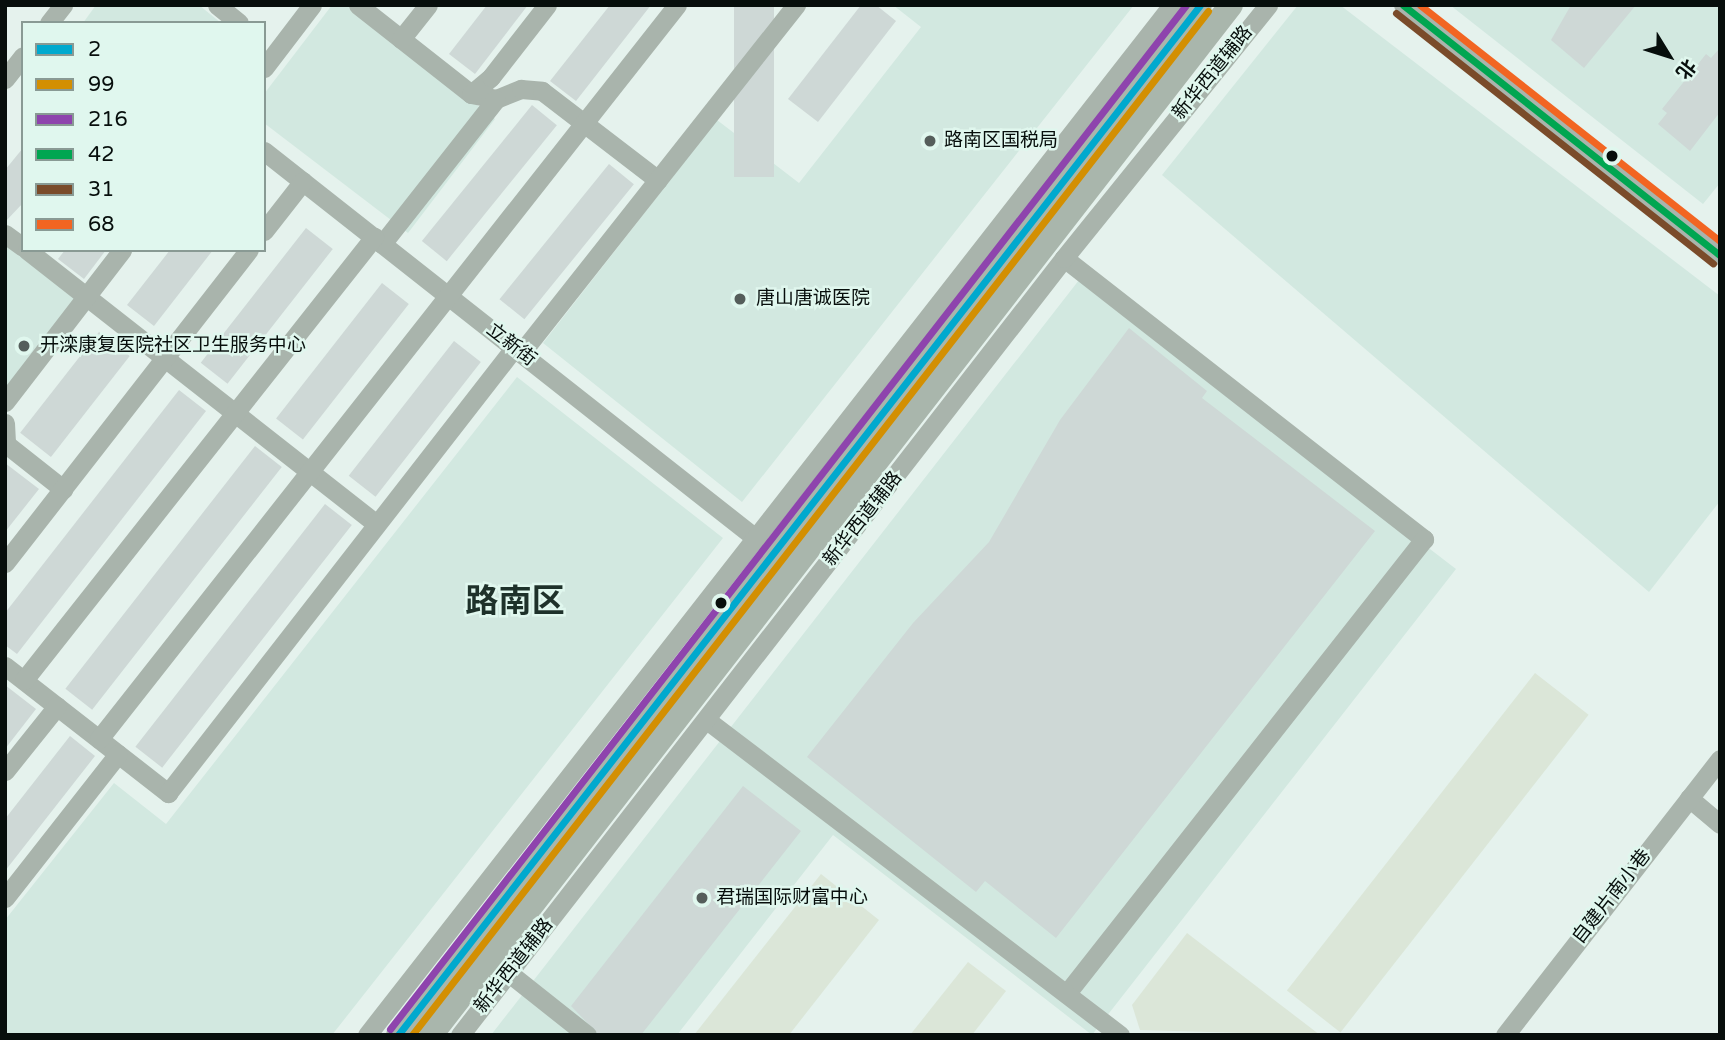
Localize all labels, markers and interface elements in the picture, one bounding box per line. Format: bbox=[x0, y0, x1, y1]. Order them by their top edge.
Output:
legend bbox=[21, 21, 266, 252]
north arrow bbox=[1634, 21, 1704, 91]
street label: 新华西道辅路 bbox=[1168, 22, 1258, 124]
text: 2 bbox=[88, 37, 101, 62]
text: 北 bbox=[1671, 55, 1700, 83]
text: 99 bbox=[88, 72, 114, 97]
text: 216 bbox=[88, 107, 128, 132]
place label: 路南区国税局 bbox=[944, 130, 1058, 152]
marker: 路南区国税局 bbox=[922, 133, 938, 149]
text: 42 bbox=[88, 142, 114, 167]
unlabelled marker bbox=[1605, 149, 1619, 163]
text: 31 bbox=[88, 177, 114, 202]
text: 68 bbox=[88, 212, 114, 237]
place label: 唐山唐诚医院 bbox=[756, 288, 870, 310]
marker: 唐山唐诚医院 bbox=[730, 289, 750, 309]
street label: 立新街 bbox=[482, 318, 540, 372]
place label: 开滦康复医院社区卫生服务中心 bbox=[40, 335, 306, 357]
marker: 开滦康复医院社区卫生服务中心 bbox=[14, 336, 34, 356]
street label: 新华西道辅路 bbox=[819, 467, 907, 571]
district label: 路南区 bbox=[466, 582, 564, 622]
unlabelled marker bbox=[714, 596, 728, 610]
street label: 自建片南小巷 bbox=[1568, 845, 1656, 949]
place label: 君瑞国际财富中心 bbox=[716, 887, 868, 909]
marker: 君瑞国际财富中心 bbox=[694, 890, 710, 906]
street label: 新华西道辅路 bbox=[470, 914, 558, 1018]

